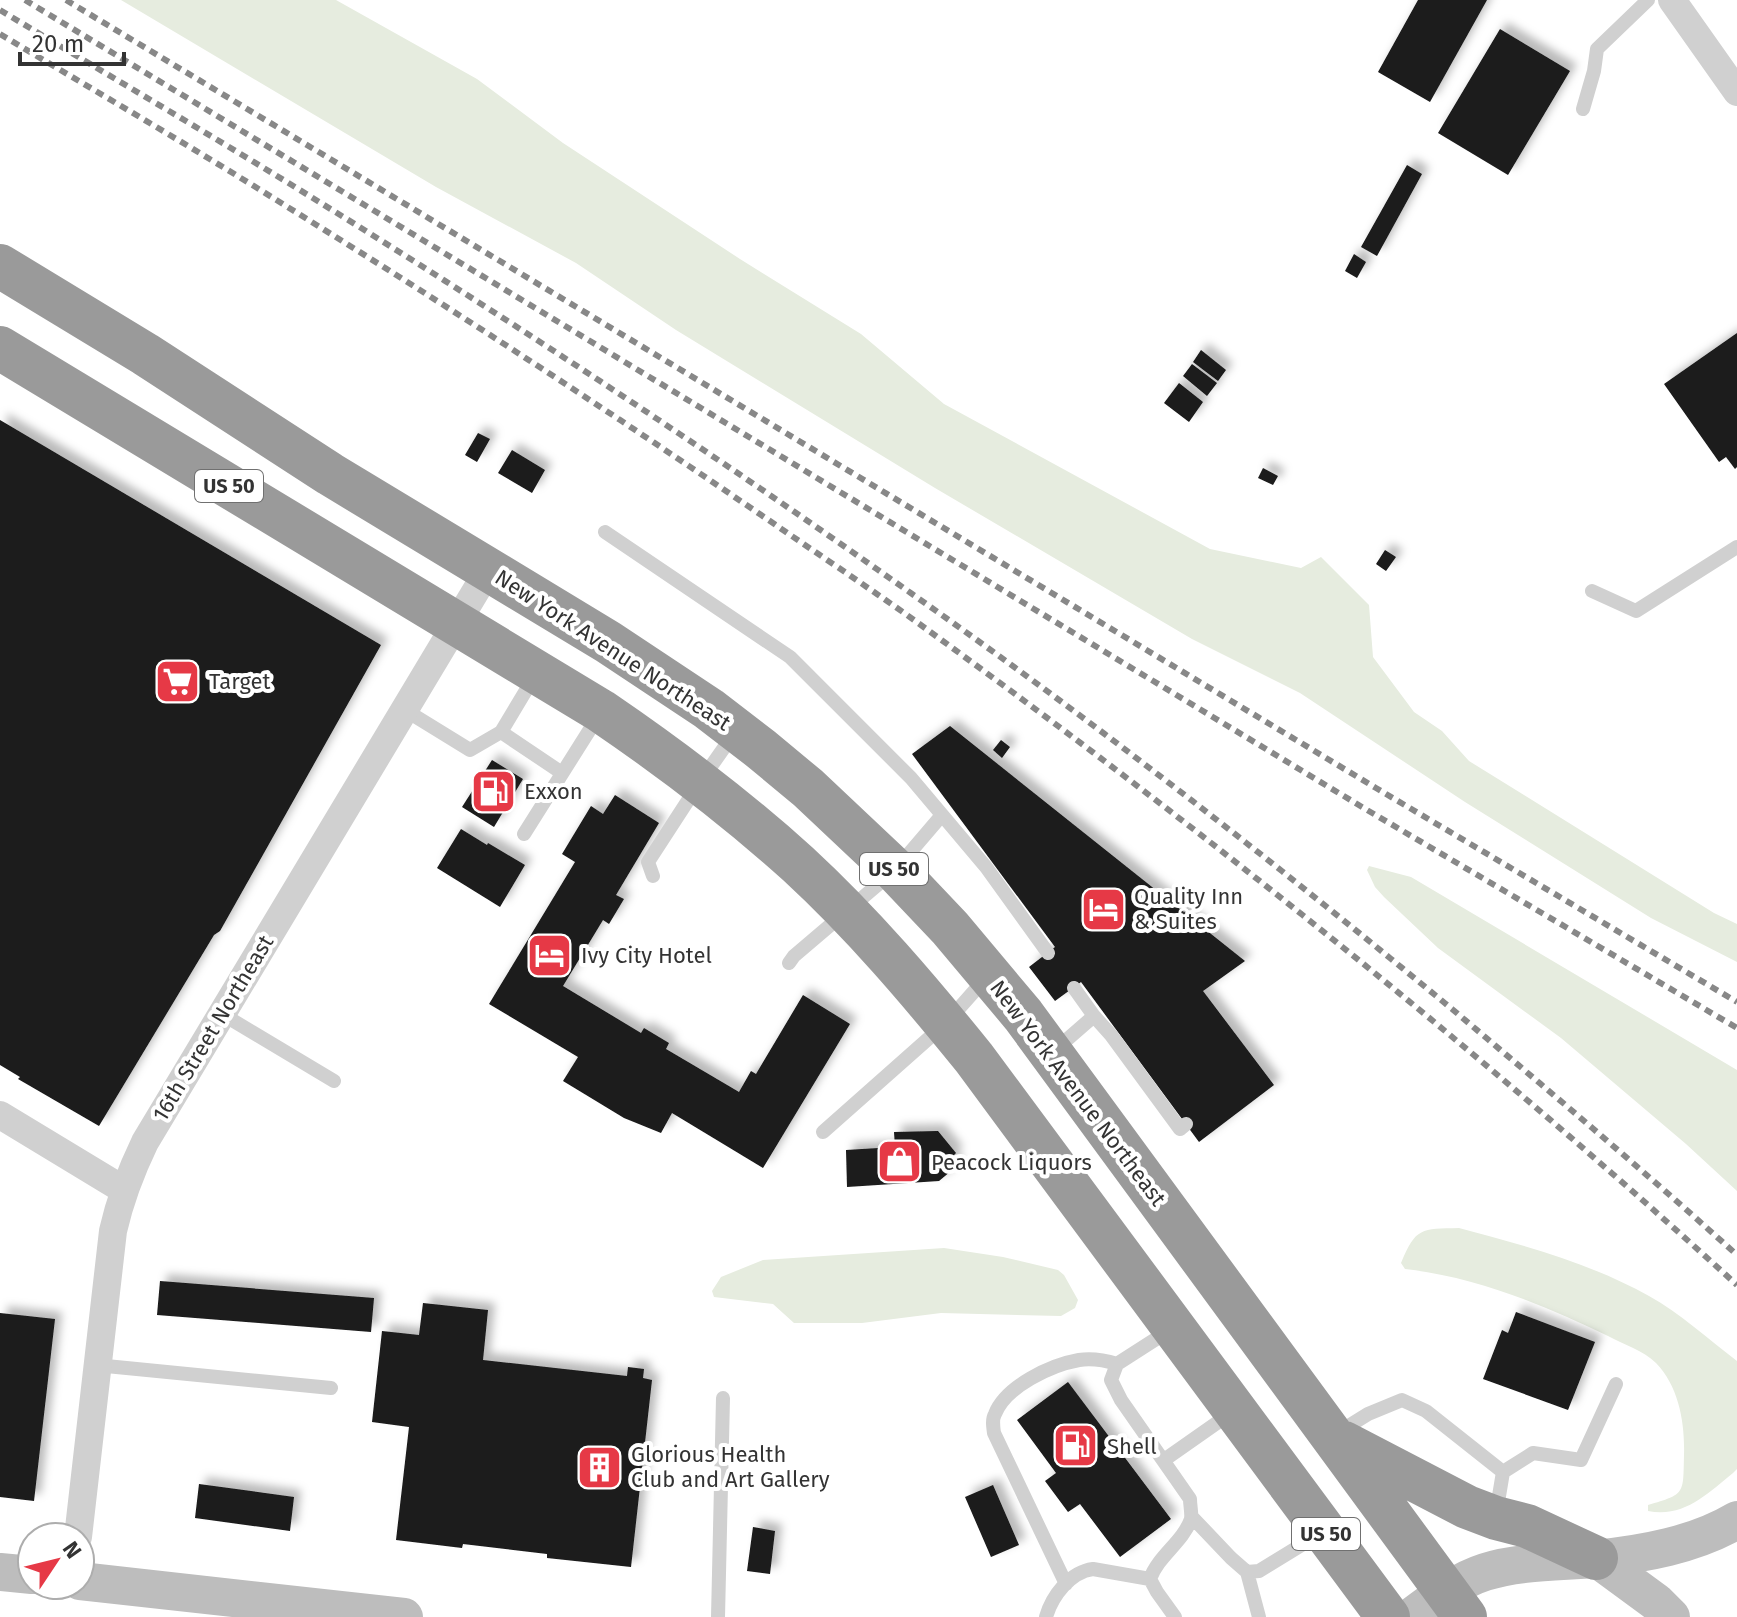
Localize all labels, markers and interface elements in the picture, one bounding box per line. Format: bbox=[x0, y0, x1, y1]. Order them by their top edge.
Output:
scale bar bbox=[20, 16, 124, 66]
text: 20 m bbox=[32, 30, 84, 58]
road number: US 50 bbox=[195, 470, 263, 502]
street label: New York Avenue Northeast bbox=[490, 564, 736, 736]
supermarket icon: Target bbox=[154, 657, 202, 705]
place label: Target bbox=[209, 668, 270, 695]
fuel station icon: Exxon bbox=[469, 767, 517, 815]
place label: Exxon bbox=[524, 778, 583, 805]
road number: US 50 bbox=[860, 853, 928, 885]
place label: Quality Inn & Suites bbox=[1134, 883, 1243, 935]
hotel icon: Quality Inn & Suites bbox=[1079, 885, 1127, 933]
street label: 16th Street Northeast bbox=[147, 930, 279, 1126]
hotel icon: Ivy City Hotel bbox=[526, 931, 574, 979]
place label: Ivy City Hotel bbox=[581, 942, 712, 969]
street label: New York Avenue Northeast bbox=[984, 975, 1172, 1211]
shop icon: Peacock Liquors bbox=[876, 1138, 924, 1186]
place label: Peacock Liquors bbox=[931, 1149, 1092, 1176]
fuel station icon: Shell bbox=[1052, 1422, 1100, 1470]
place label: Shell bbox=[1107, 1433, 1157, 1460]
place label: Glorious Health Club and Art Gallery bbox=[631, 1441, 830, 1493]
building icon: Glorious Health Club and Art Gallery bbox=[576, 1443, 624, 1491]
road number: US 50 bbox=[1292, 1518, 1360, 1550]
north arrow bbox=[16, 1521, 96, 1601]
text: N bbox=[57, 1536, 87, 1564]

